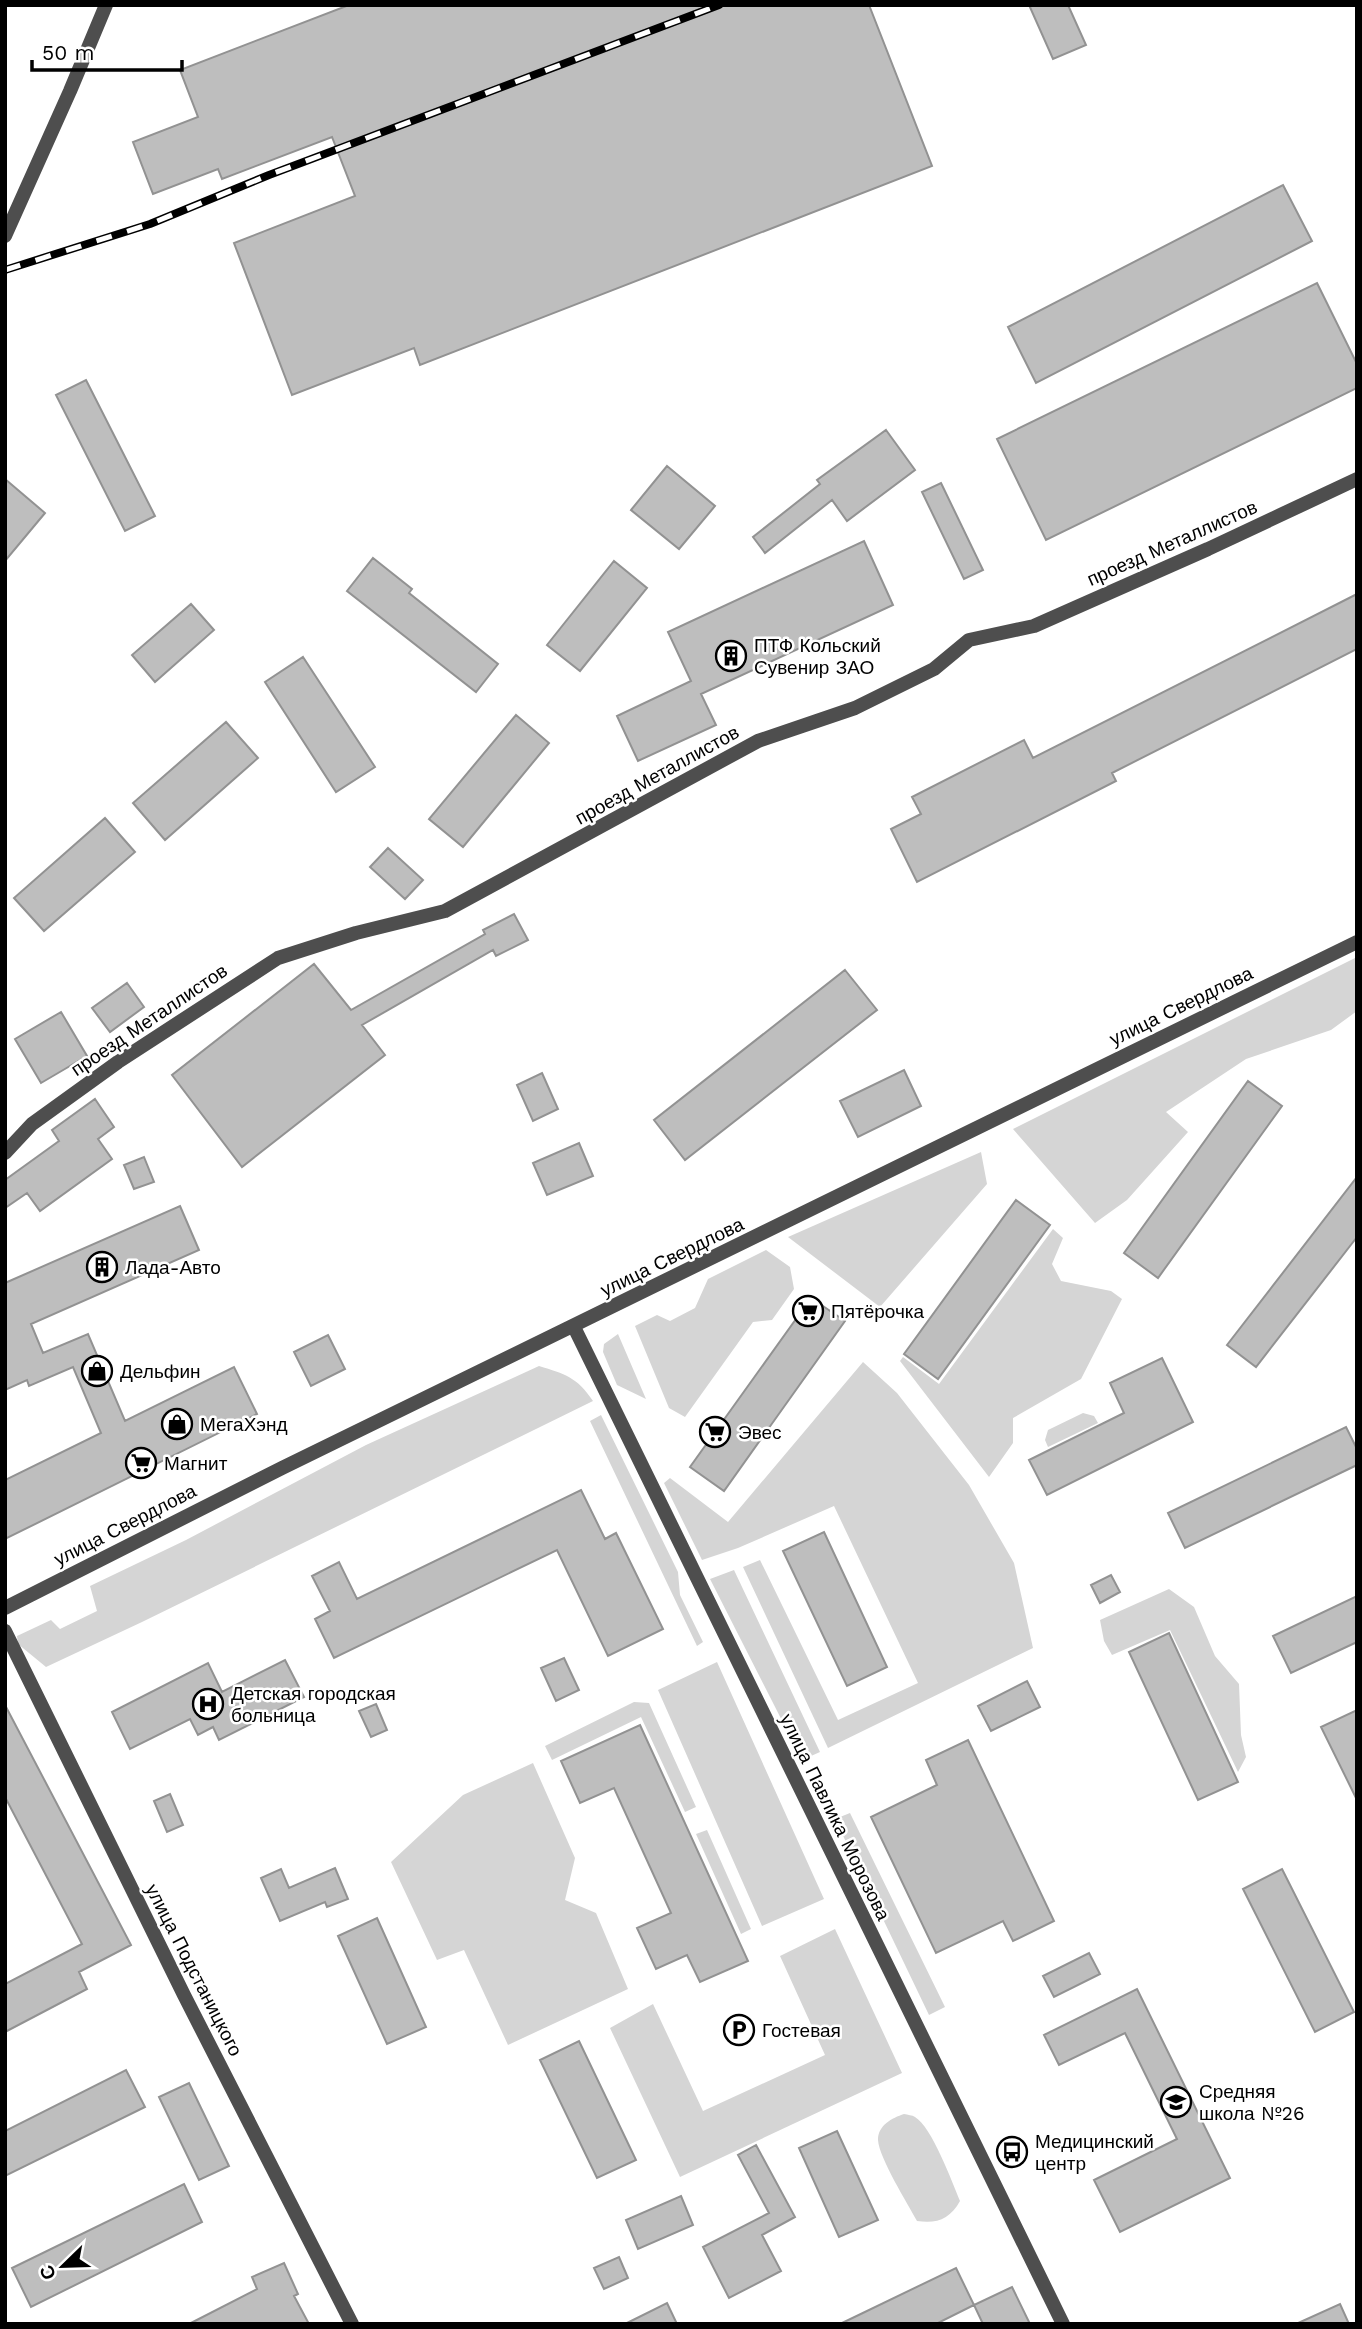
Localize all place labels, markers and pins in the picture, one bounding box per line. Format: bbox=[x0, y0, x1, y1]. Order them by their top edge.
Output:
place label: ПТФ Кольский Сувенир ЗАО bbox=[754, 634, 881, 679]
building icon: ПТФ Кольский Сувенир ЗАО bbox=[714, 639, 748, 673]
building icon: Лада-Авто bbox=[85, 1250, 119, 1284]
place label: Лада-Авто bbox=[125, 1256, 221, 1279]
supermarket icon: Пятёрочка bbox=[791, 1294, 825, 1328]
place label: Пятёрочка bbox=[831, 1300, 925, 1323]
shop icon: Дельфин bbox=[80, 1354, 114, 1388]
place label: Дельфин bbox=[120, 1360, 201, 1383]
shop icon: МегаХэнд bbox=[160, 1407, 194, 1441]
place label: МегаХэнд bbox=[200, 1413, 288, 1436]
supermarket icon: Эвес bbox=[698, 1415, 732, 1449]
place label: Эвес bbox=[738, 1421, 782, 1444]
supermarket icon: Магнит bbox=[124, 1446, 158, 1480]
place label: Магнит bbox=[164, 1452, 228, 1475]
place label: Детская городская больница bbox=[231, 1682, 396, 1727]
hospital icon: Детская городская больница bbox=[191, 1687, 225, 1721]
parking icon: Гостевая bbox=[722, 2013, 756, 2047]
place label: Гостевая bbox=[762, 2019, 841, 2042]
place label: Средняя школа №26 bbox=[1199, 2080, 1304, 2125]
school or university icon: Средняя школа №26 bbox=[1159, 2085, 1193, 2119]
place label: Медицинский центр bbox=[1035, 2130, 1154, 2175]
bus stop icon: Медицинский центр bbox=[995, 2135, 1029, 2169]

